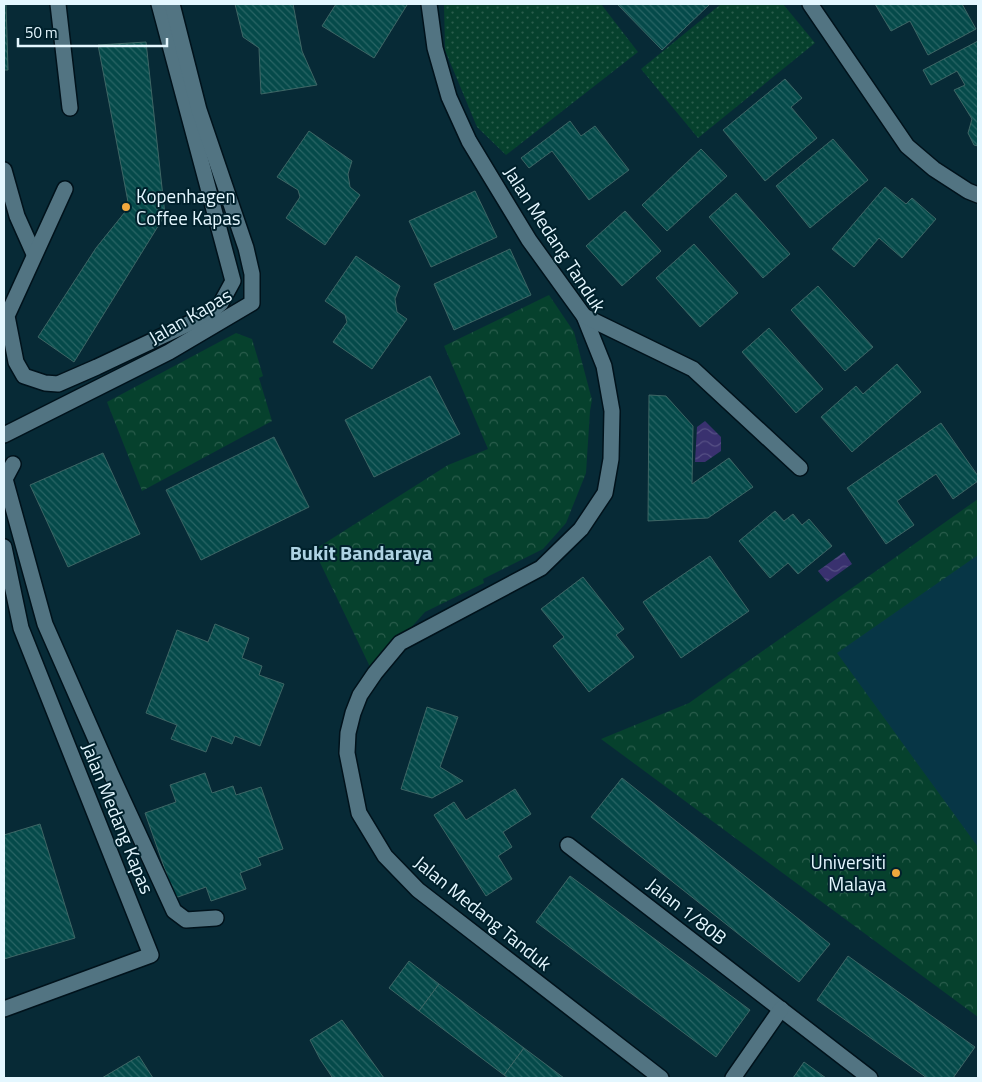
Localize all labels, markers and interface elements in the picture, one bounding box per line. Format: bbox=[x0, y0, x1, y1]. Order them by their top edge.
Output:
scale bar bbox=[18, 15, 166, 47]
text: 50 m bbox=[25, 21, 58, 44]
street label: Jalan Medang Tanduk bbox=[497, 160, 614, 318]
place label: Kopenhagen Coffee Kapas bbox=[136, 181, 241, 232]
marker: Kopenhagen Coffee Kapas bbox=[120, 201, 132, 213]
street label: Jalan Kapas bbox=[143, 280, 237, 351]
district label: Bukit Bandaraya bbox=[290, 537, 432, 568]
street label: Jalan Medang Kapas bbox=[75, 738, 162, 898]
place label: Universiti Malaya bbox=[810, 847, 886, 898]
street label: Jalan Medang Tanduk bbox=[408, 848, 558, 977]
marker: Universiti Malaya bbox=[890, 867, 902, 879]
street label: Jalan 1/80B bbox=[641, 870, 734, 951]

